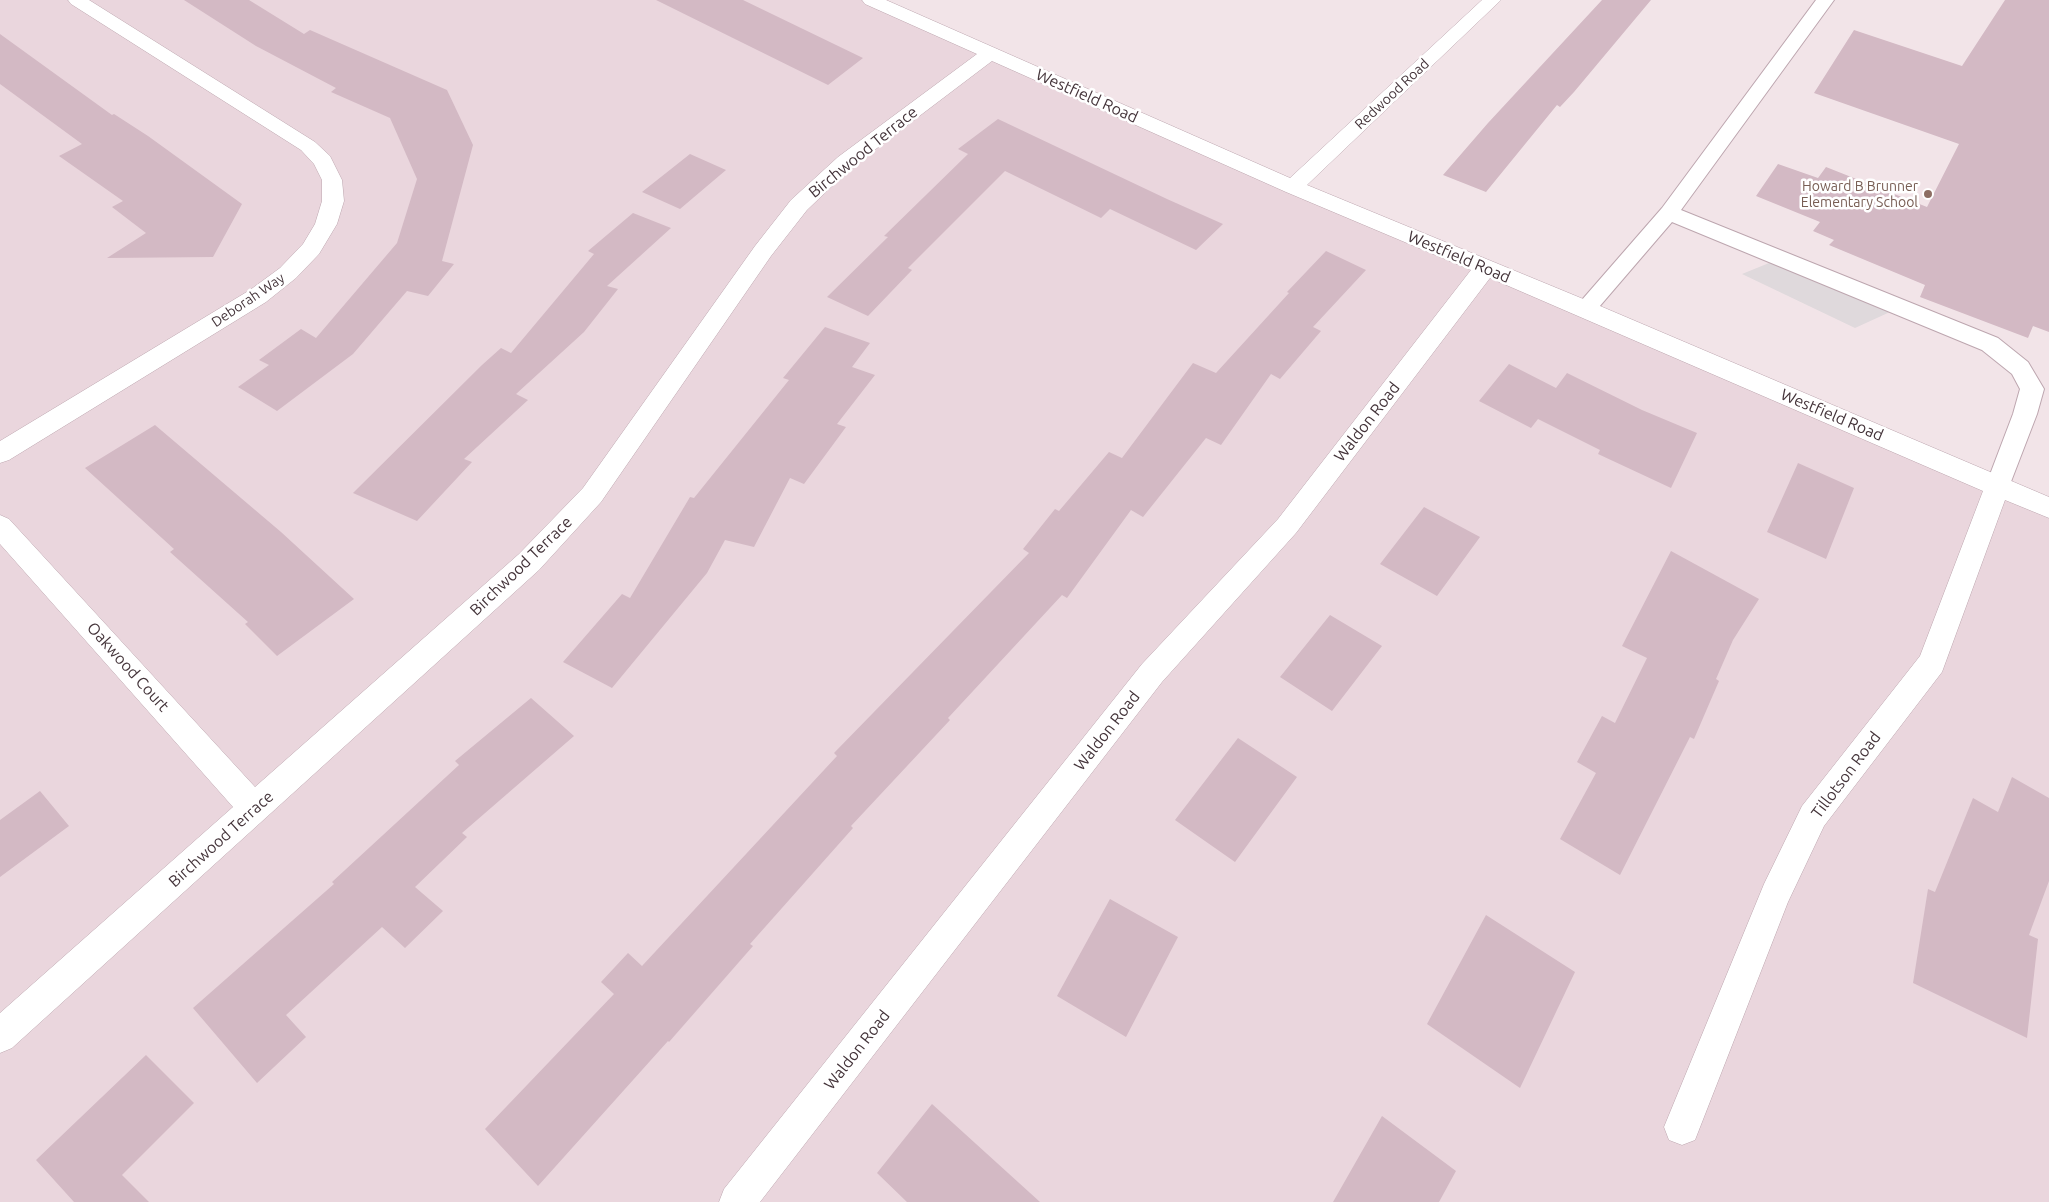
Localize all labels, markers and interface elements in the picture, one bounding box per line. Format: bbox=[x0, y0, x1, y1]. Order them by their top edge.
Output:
street label: Redwood Road bbox=[1351, 55, 1433, 133]
street label: Westfield Road bbox=[1033, 65, 1141, 127]
street label: Birchwood Terrace bbox=[805, 102, 921, 202]
place label: Howard B Brunner Elementary School bbox=[1801, 178, 1918, 210]
marker: Howard B Brunner Elementary School bbox=[1922, 188, 1934, 200]
street label: Westfield Road bbox=[1405, 227, 1513, 287]
street label: Deborah Way bbox=[208, 269, 288, 331]
street label: Waldon Road bbox=[1330, 379, 1404, 465]
street label: Westfield Road bbox=[1778, 385, 1886, 445]
street label: Birchwood Terrace bbox=[466, 512, 576, 620]
street label: Oakwood Court bbox=[83, 618, 173, 716]
street label: Waldon Road bbox=[1070, 688, 1144, 774]
street label: Tillotson Road bbox=[1807, 728, 1885, 822]
street label: Birchwood Terrace bbox=[165, 787, 277, 891]
street label: Waldon Road bbox=[820, 1007, 894, 1093]

